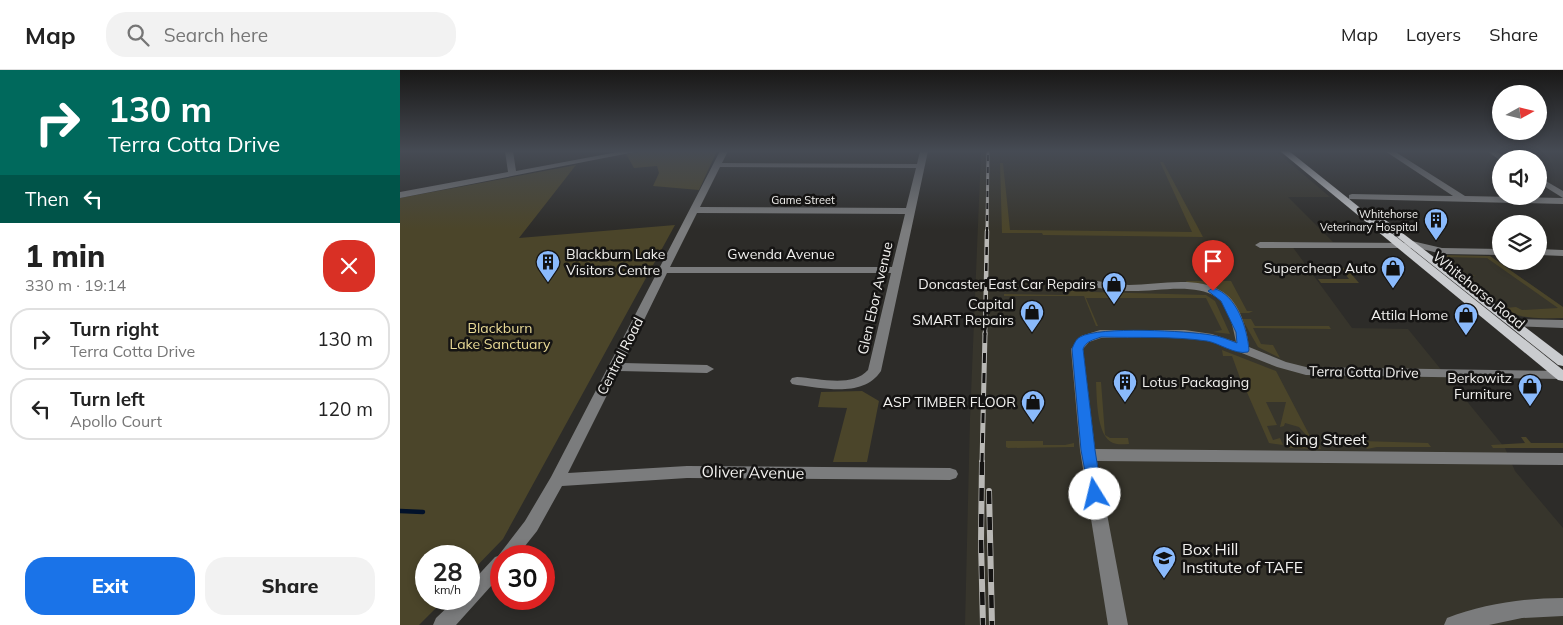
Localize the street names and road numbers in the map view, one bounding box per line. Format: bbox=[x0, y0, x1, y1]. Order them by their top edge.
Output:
street label: Game Street bbox=[771, 193, 835, 207]
street label: Glen Ebor Avenue bbox=[853, 240, 897, 356]
street label: Gwenda Avenue bbox=[727, 245, 835, 263]
street label: Whitehorse Road bbox=[1429, 247, 1529, 333]
street label: Central Road bbox=[593, 314, 647, 398]
street label: Terra Cotta Drive bbox=[1309, 362, 1419, 382]
street label: King Street bbox=[1285, 429, 1367, 449]
street label: Oliver Avenue bbox=[701, 461, 805, 483]

